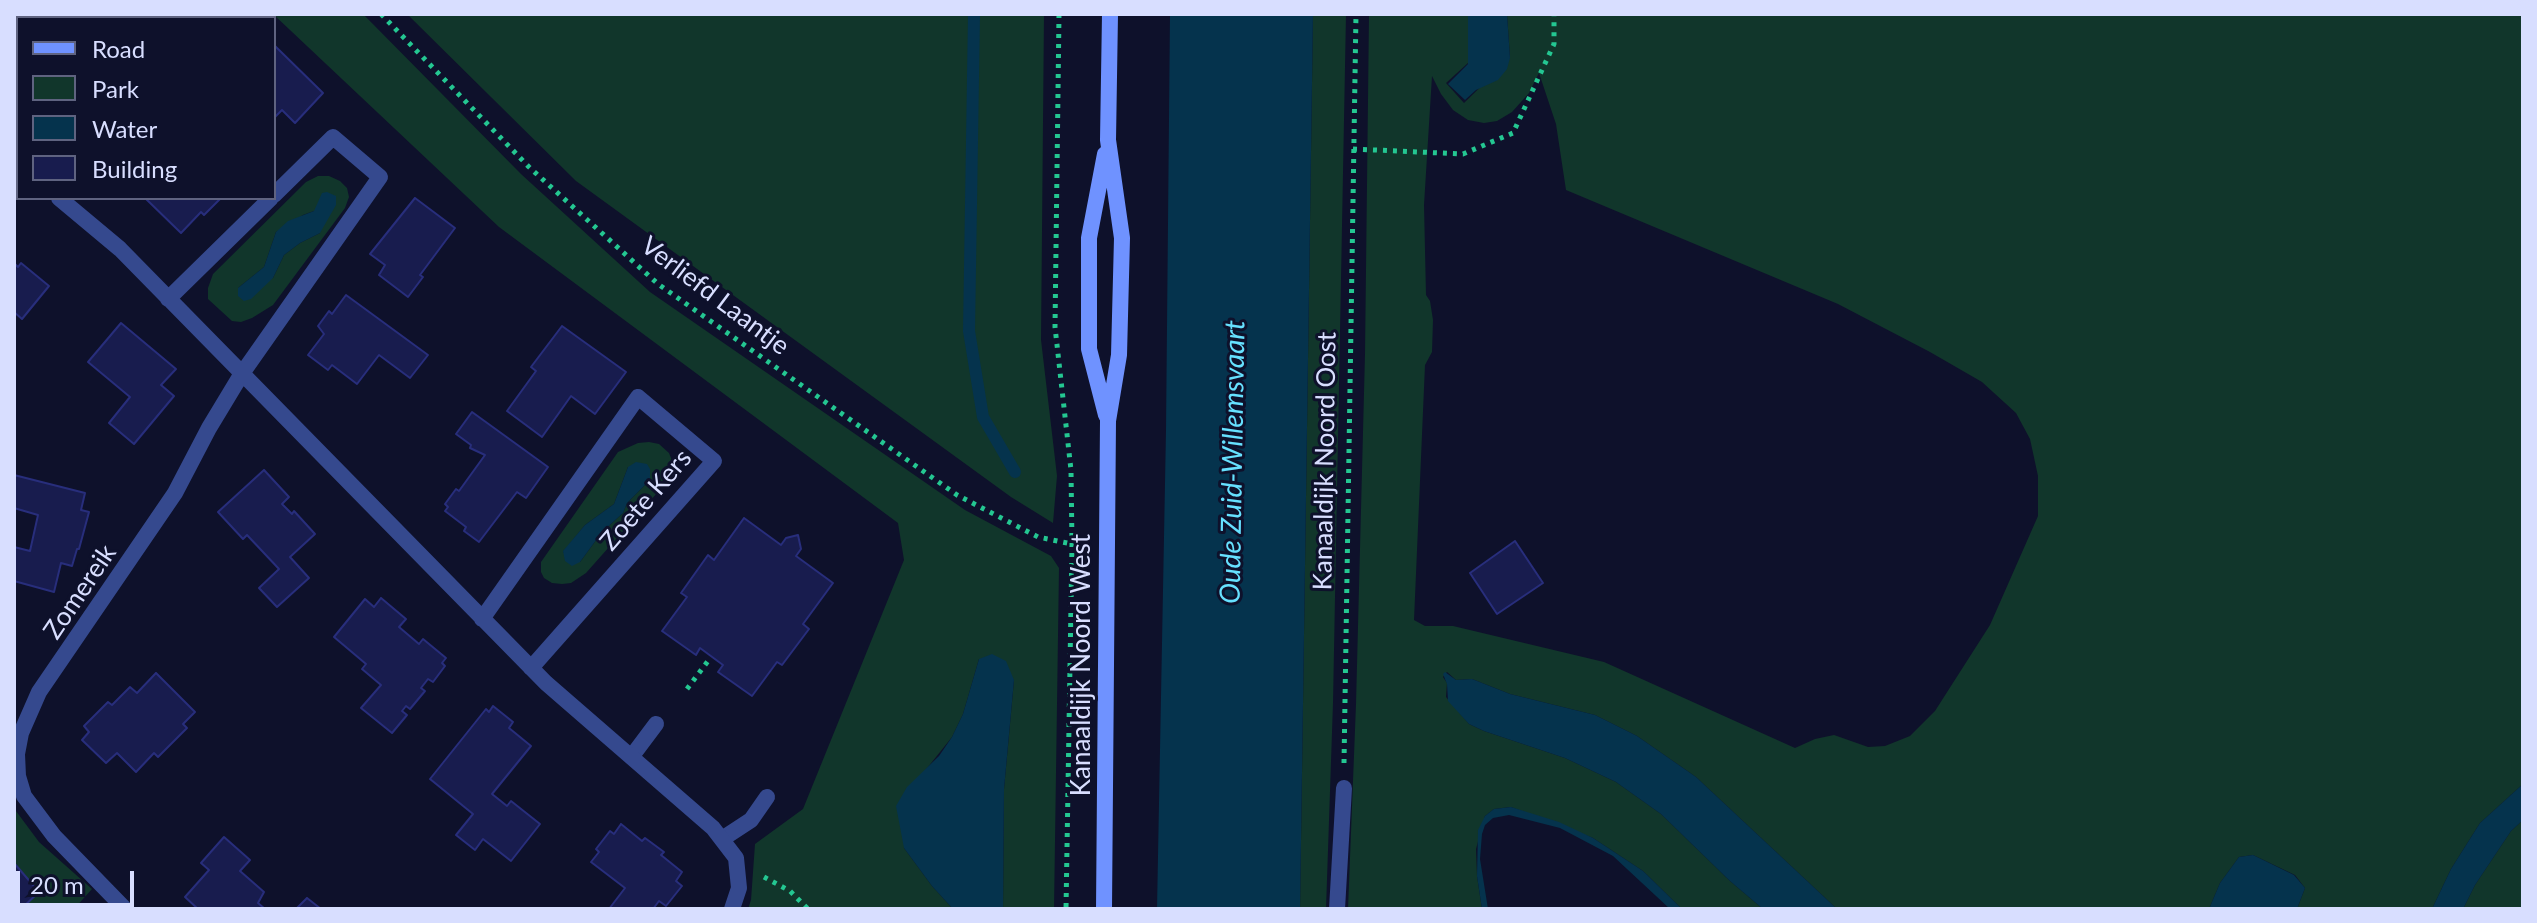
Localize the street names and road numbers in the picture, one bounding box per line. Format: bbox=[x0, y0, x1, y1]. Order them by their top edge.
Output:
street label: Verliefd Laantje bbox=[635, 230, 795, 362]
street label: Kanaaldijk Noord Oost bbox=[1307, 331, 1343, 591]
street label: Zoete Kers bbox=[594, 443, 698, 557]
street label: Kanaaldijk Noord West bbox=[1066, 534, 1098, 796]
street label: Zomereik bbox=[37, 539, 123, 645]

